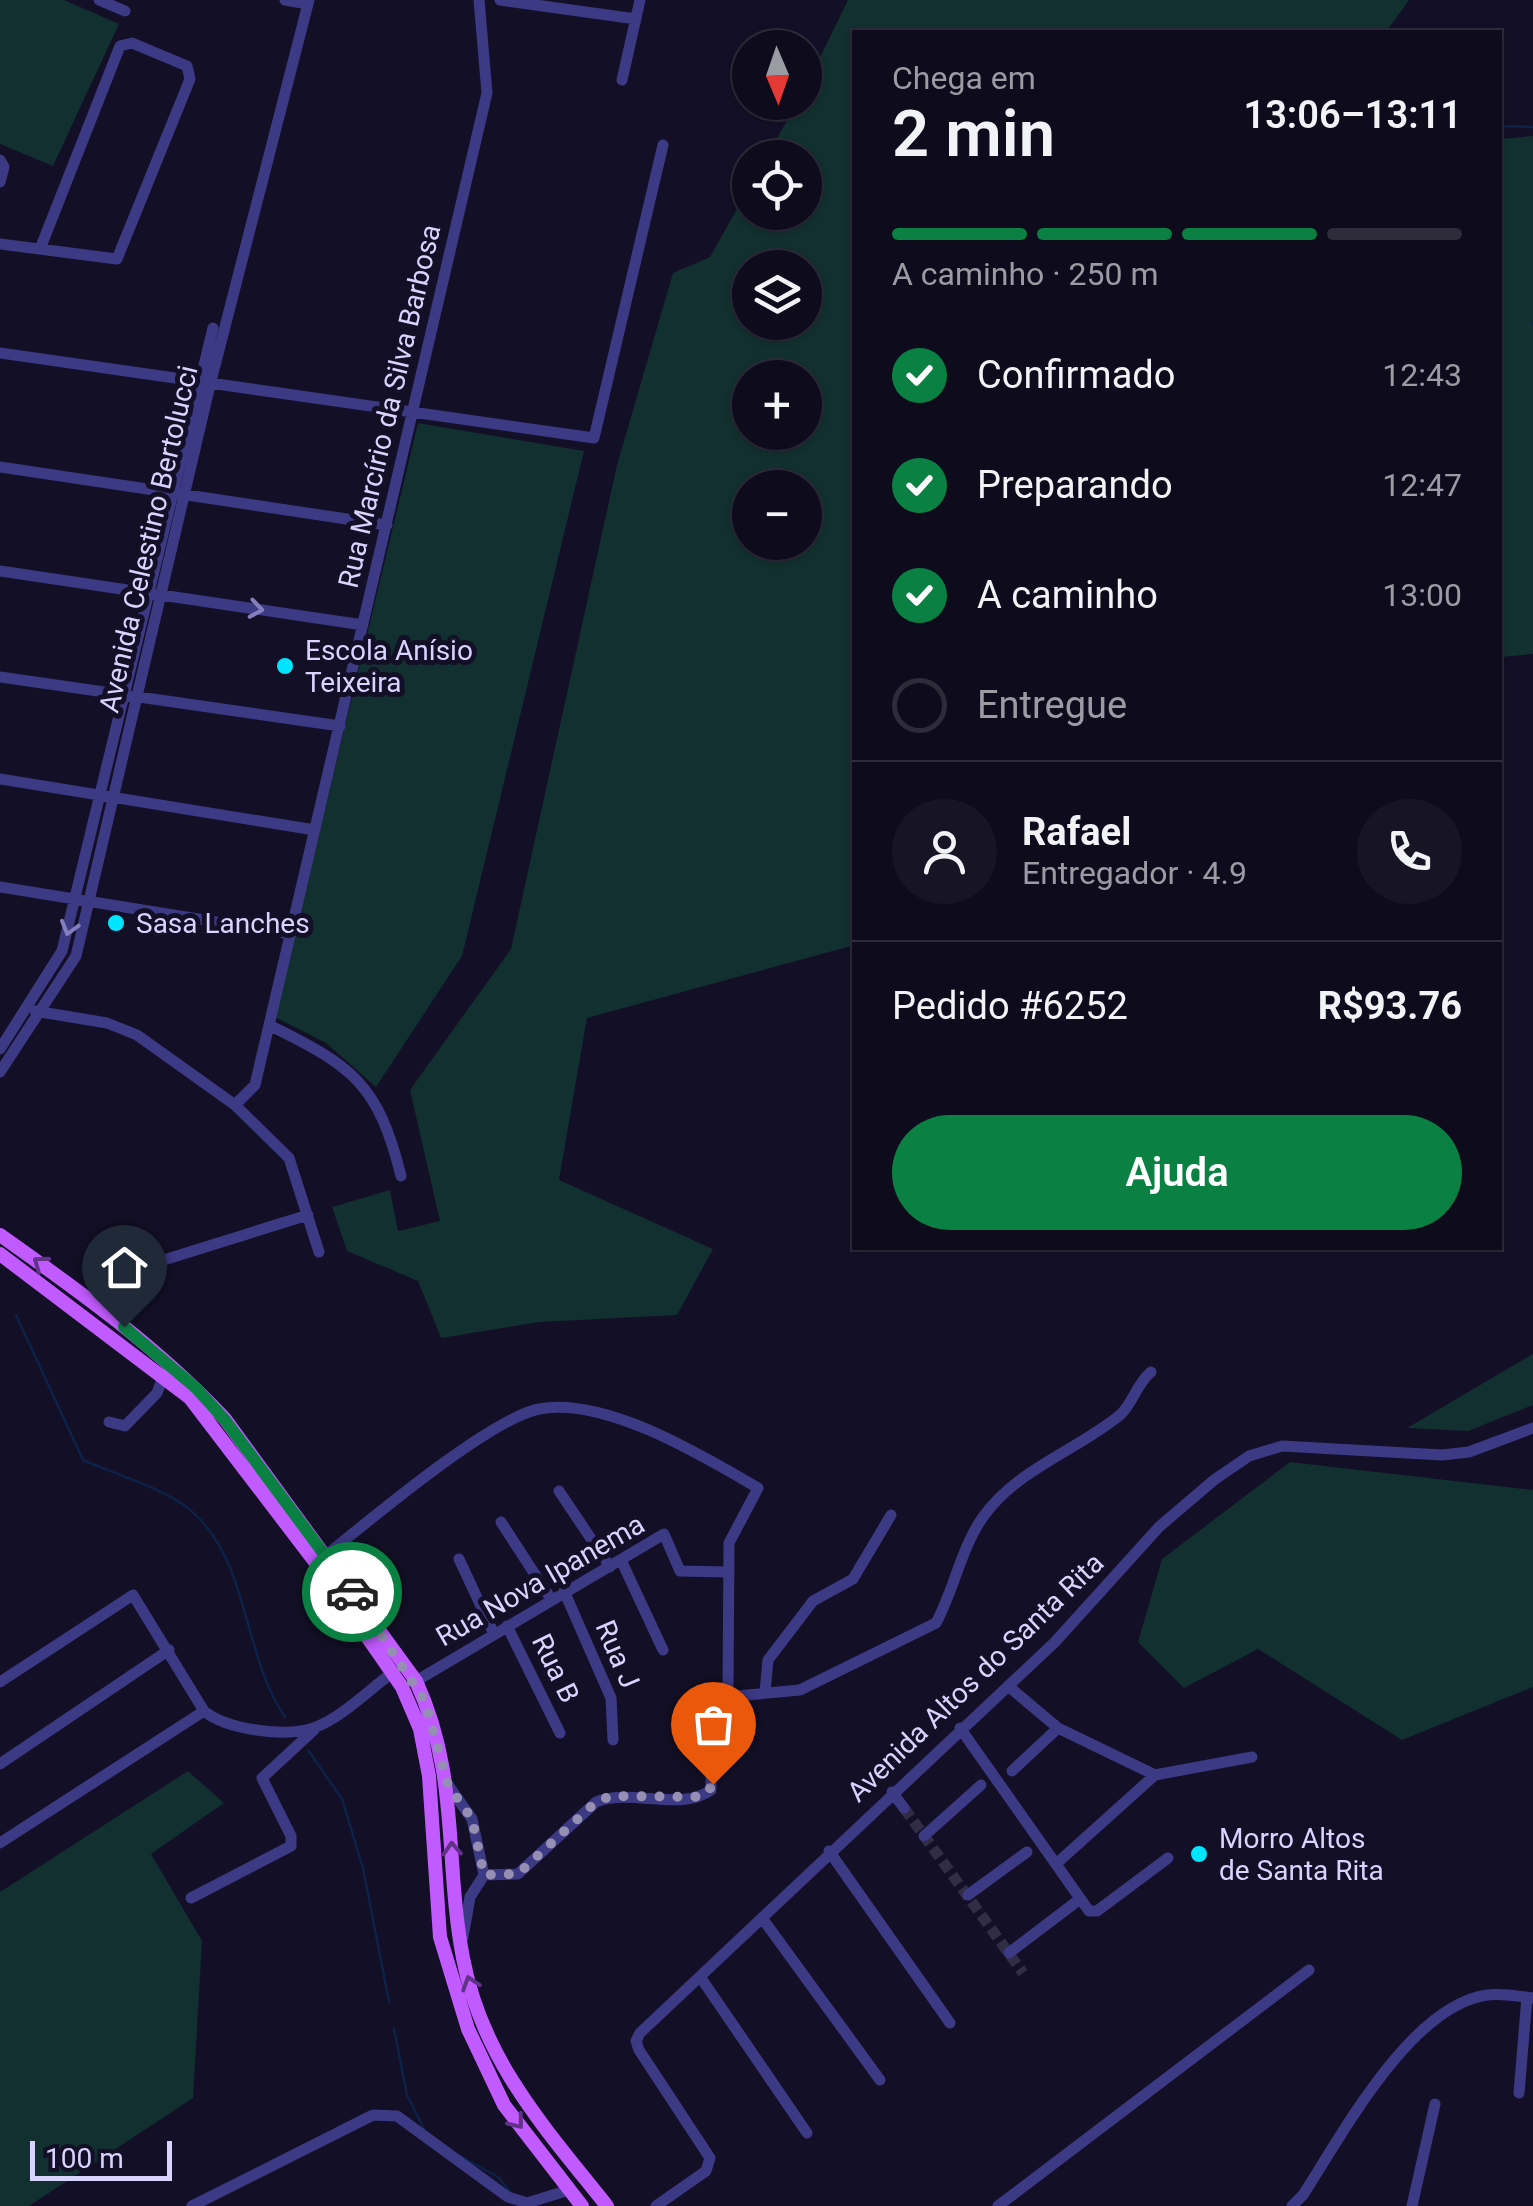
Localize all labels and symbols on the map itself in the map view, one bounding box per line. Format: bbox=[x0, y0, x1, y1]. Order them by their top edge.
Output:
north arrow bbox=[732, 30, 822, 120]
street label: Rua Marcírio da Silva Barbosa bbox=[332, 221, 447, 591]
street label: Avenida Celestino Bertolucci bbox=[92, 362, 205, 716]
one-way arrow bbox=[248, 597, 264, 618]
place label: Escola Anísio Teixeira bbox=[305, 634, 473, 699]
marker: Escola Anísio Teixeira bbox=[274, 655, 296, 677]
place label: Sasa Lanches bbox=[136, 907, 310, 940]
marker: Sasa Lanches bbox=[105, 912, 127, 934]
one-way arrow bbox=[60, 919, 81, 936]
pin bbox=[82, 1225, 167, 1328]
one-way arrow bbox=[33, 1258, 51, 1275]
street label: Rua Nova Ipanema bbox=[430, 1507, 650, 1653]
courier bbox=[302, 1542, 402, 1642]
street label: Avenida Altos do Santa Rita bbox=[840, 1546, 1110, 1808]
street label: Rua J bbox=[589, 1615, 646, 1693]
street label: Rua B bbox=[525, 1628, 586, 1708]
pin bbox=[671, 1682, 756, 1785]
place label: Morro Altos de Santa Rita bbox=[1219, 1822, 1384, 1887]
one-way arrow bbox=[442, 1841, 463, 1857]
marker: Morro Altos de Santa Rita bbox=[1188, 1843, 1210, 1865]
one-way arrow bbox=[461, 1975, 481, 1992]
one-way arrow bbox=[506, 2111, 523, 2129]
scale bar bbox=[30, 2136, 172, 2180]

